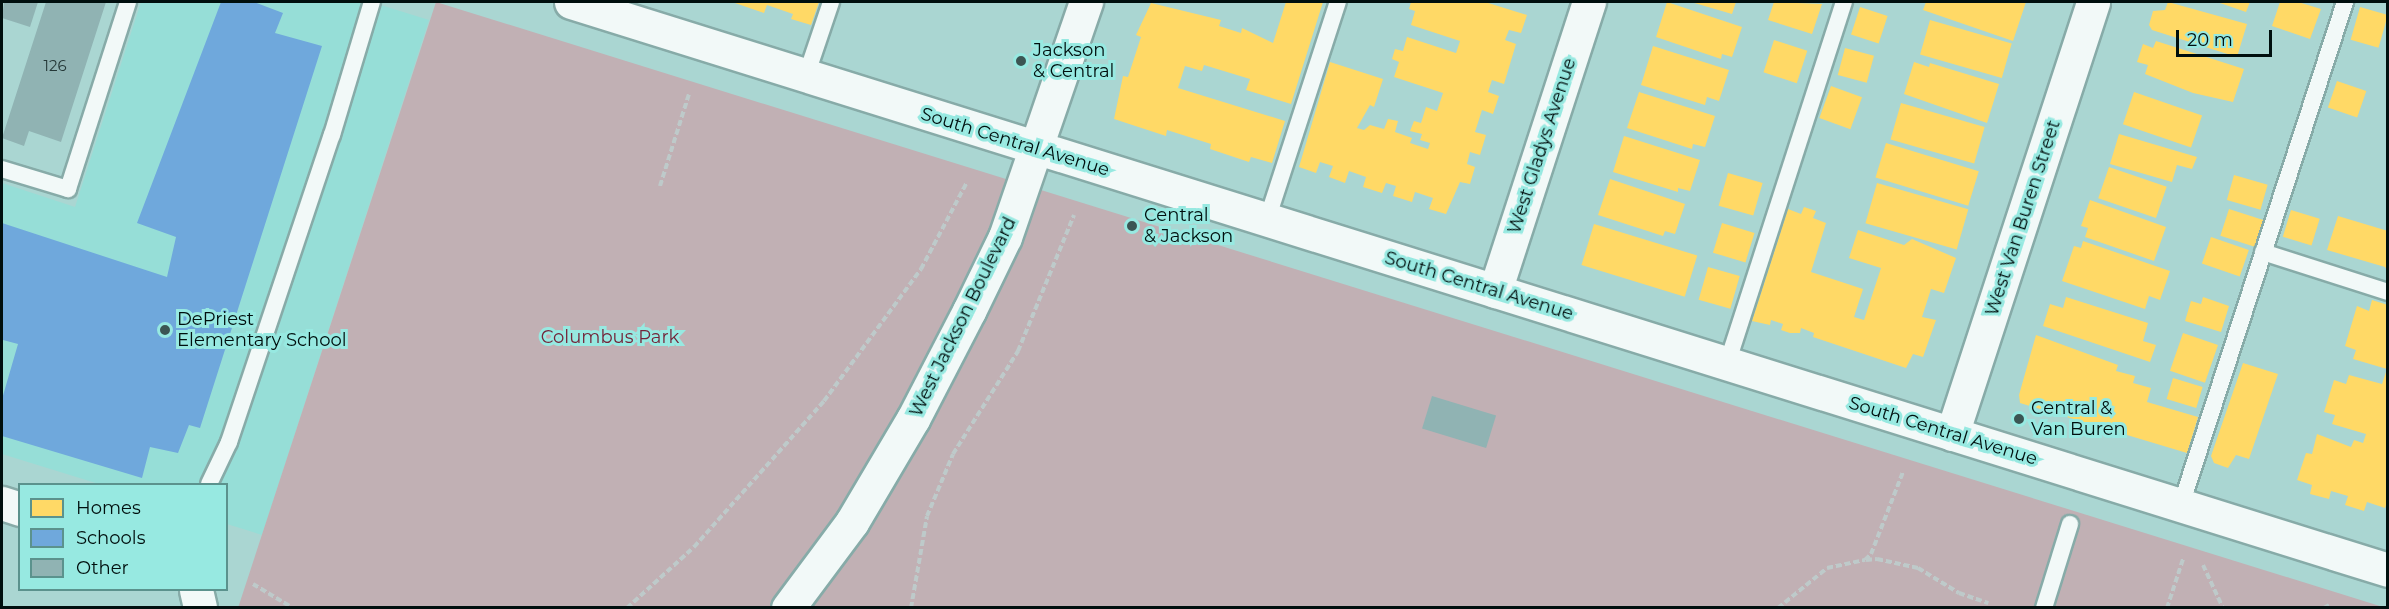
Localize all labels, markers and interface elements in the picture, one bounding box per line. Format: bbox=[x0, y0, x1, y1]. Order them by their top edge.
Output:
scale bar bbox=[2179, 18, 2275, 56]
text: 20 m bbox=[2187, 29, 2233, 51]
place label: Jackson & Central bbox=[1033, 40, 1114, 82]
marker: Jackson & Central bbox=[1014, 54, 1028, 68]
street label: West Gladys Avenue bbox=[1503, 56, 1581, 236]
house number: 126 bbox=[43, 57, 67, 75]
street label: South Central Avenue bbox=[918, 103, 1112, 181]
street label: West Van Buren Street bbox=[1981, 117, 2065, 319]
place label: Central & Jackson bbox=[1144, 205, 1233, 248]
street label: West Jackson Boulevard bbox=[905, 214, 1021, 420]
marker: Central & Jackson bbox=[1125, 219, 1139, 233]
street label: South Central Avenue bbox=[1382, 247, 1576, 325]
place label: DePriest Elementary School bbox=[177, 309, 347, 352]
marker: DePriest Elementary School bbox=[158, 323, 172, 337]
park label: Columbus Park bbox=[541, 326, 679, 348]
street label: South Central Avenue bbox=[1846, 392, 2040, 470]
place label: Central & Van Buren bbox=[2031, 398, 2126, 440]
marker: Central & Van Buren bbox=[2012, 412, 2026, 426]
legend bbox=[18, 483, 228, 591]
text: Homes bbox=[76, 497, 141, 519]
text: Schools bbox=[76, 527, 145, 549]
text: Other bbox=[76, 557, 129, 579]

